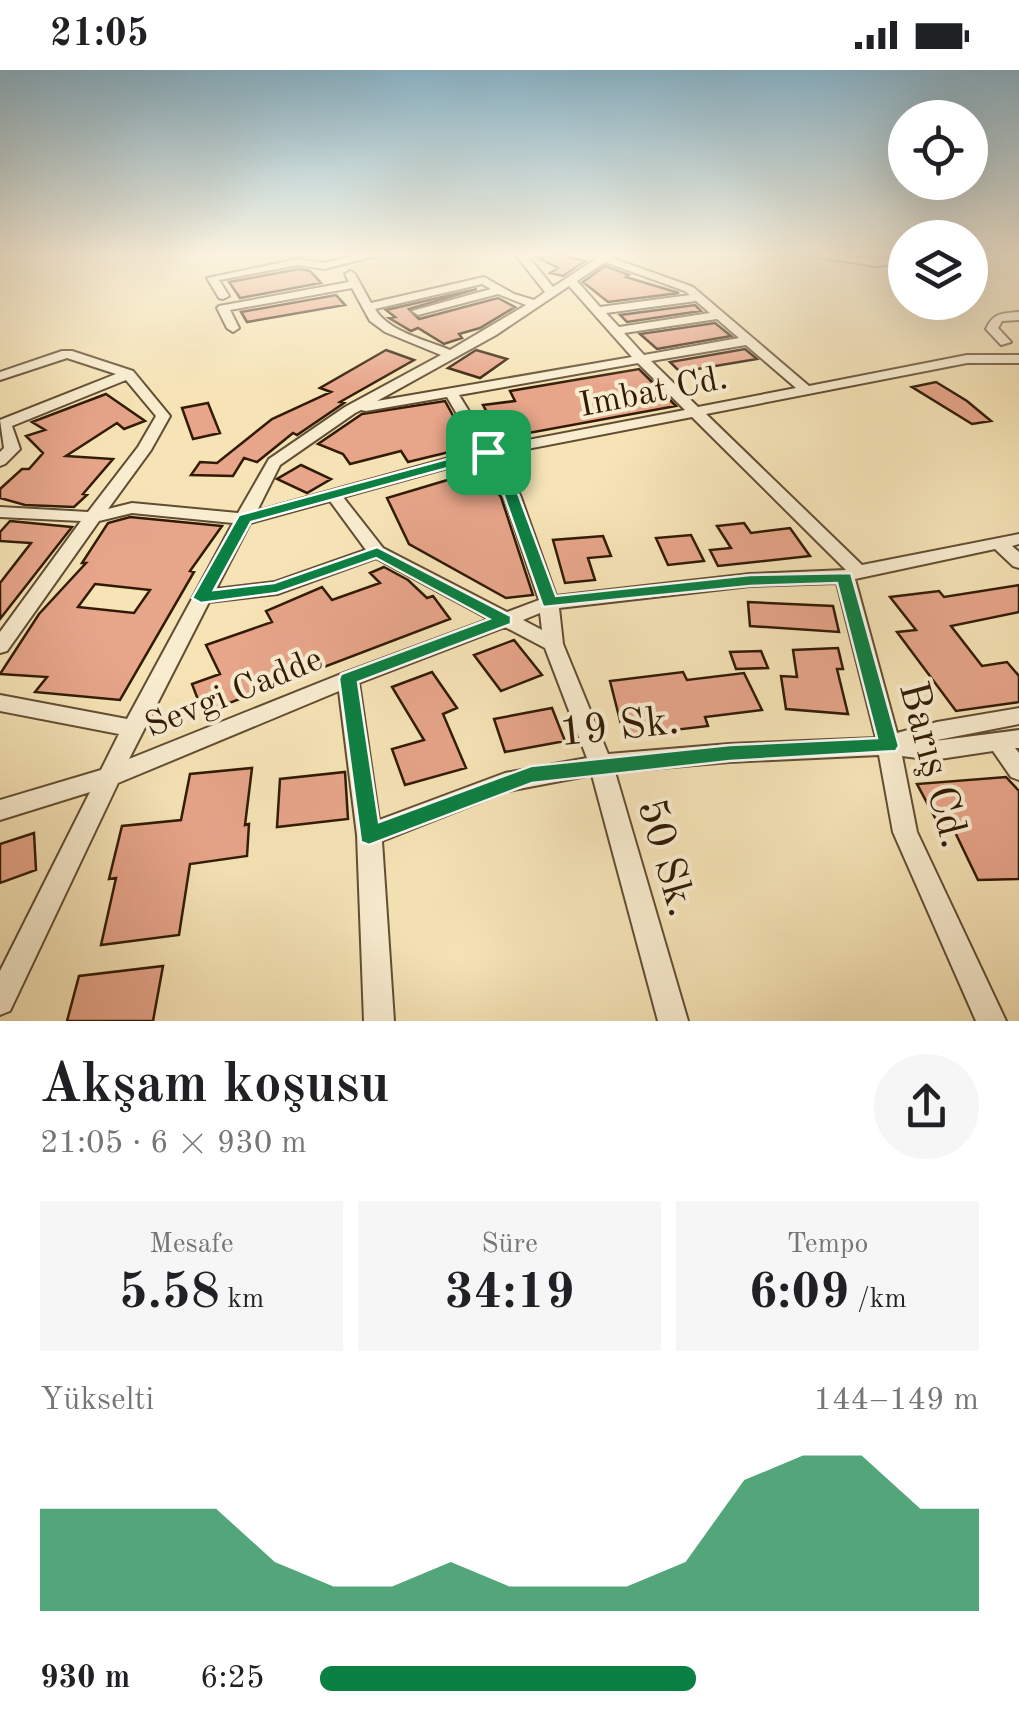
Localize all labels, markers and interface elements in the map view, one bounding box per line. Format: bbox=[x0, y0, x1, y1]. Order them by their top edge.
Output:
text: 21:05 bbox=[50, 16, 149, 54]
map controls bbox=[888, 100, 988, 320]
button: locate bbox=[888, 100, 988, 200]
button: layers bbox=[888, 220, 988, 320]
street label: Imbat Cd. bbox=[576, 361, 731, 424]
pin bbox=[446, 410, 531, 495]
icon: arrive bbox=[461, 425, 516, 480]
street label: Sevgi Cadde bbox=[140, 642, 328, 745]
street label: Barış Cd. bbox=[890, 677, 974, 853]
street label: 19 Sk. bbox=[557, 701, 681, 755]
street label: 50 Sk. bbox=[628, 795, 702, 922]
button: share bbox=[874, 1054, 979, 1159]
text: Akşam koşusu bbox=[40, 1059, 390, 1114]
text: 21:05 · 6 × 930 m bbox=[40, 1128, 307, 1160]
text: Mesafe bbox=[149, 1231, 234, 1259]
text: Süre bbox=[481, 1231, 538, 1259]
text: Tempo bbox=[787, 1231, 868, 1259]
text: 5.58 bbox=[119, 1269, 220, 1319]
text: 34:19 bbox=[445, 1269, 575, 1319]
text: 6:09 bbox=[748, 1269, 849, 1319]
text: km bbox=[220, 1286, 264, 1314]
text: /km bbox=[849, 1286, 907, 1314]
text: Yükselti bbox=[40, 1385, 154, 1417]
text: 144–149 m bbox=[813, 1385, 979, 1417]
text: 930 m bbox=[40, 1663, 130, 1695]
text: 6:25 bbox=[200, 1663, 265, 1695]

